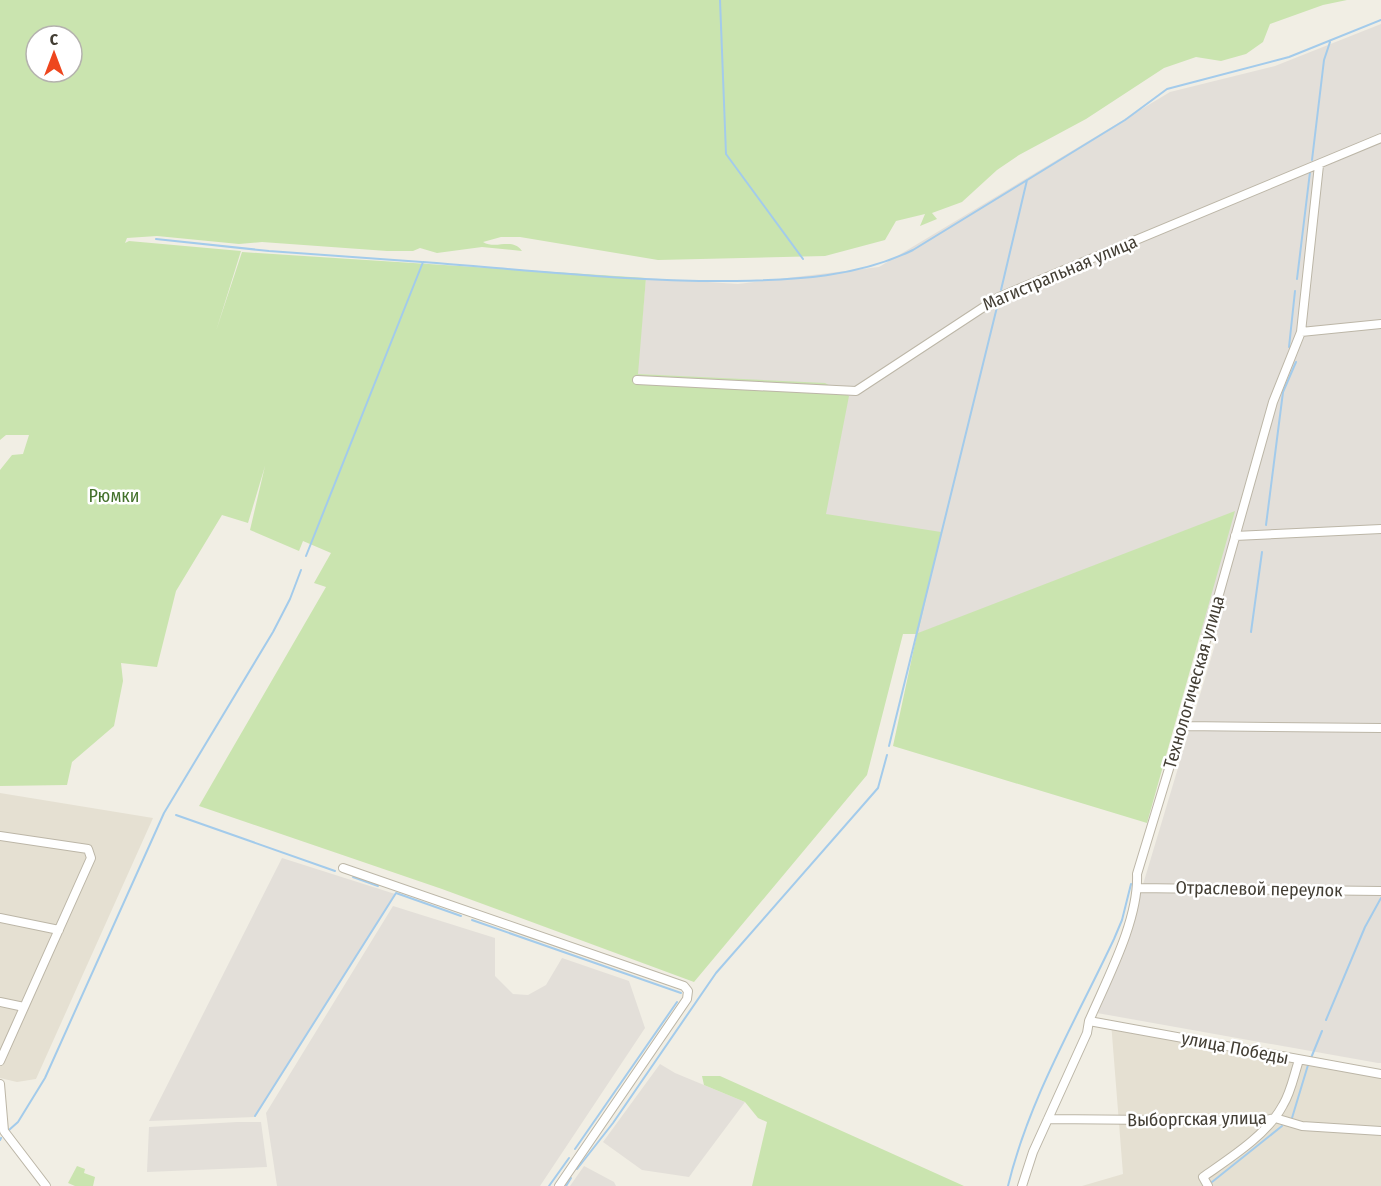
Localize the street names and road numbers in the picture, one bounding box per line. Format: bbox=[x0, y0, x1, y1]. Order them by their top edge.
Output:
street label: Магистральная улица bbox=[979, 230, 1141, 316]
street label: Технологическая улица bbox=[1159, 593, 1229, 771]
street label: Отраслевой переулок bbox=[1175, 877, 1343, 901]
street label: улица Победы bbox=[1180, 1027, 1290, 1069]
street label: Выборгская улица bbox=[1127, 1107, 1267, 1131]

